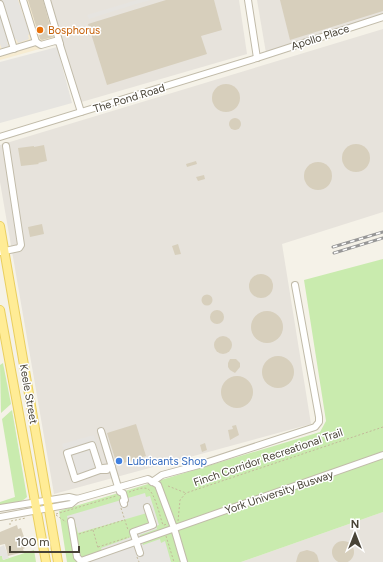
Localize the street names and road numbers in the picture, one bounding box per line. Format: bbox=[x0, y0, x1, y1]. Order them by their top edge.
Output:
street label: Apollo Place bbox=[289, 22, 351, 53]
street label: The Pond Road bbox=[92, 81, 167, 116]
street label: Keele Street bbox=[17, 363, 40, 425]
street label: Finch Corridor Recreational Trail bbox=[192, 426, 345, 489]
street label: York University Busway bbox=[223, 468, 335, 517]

